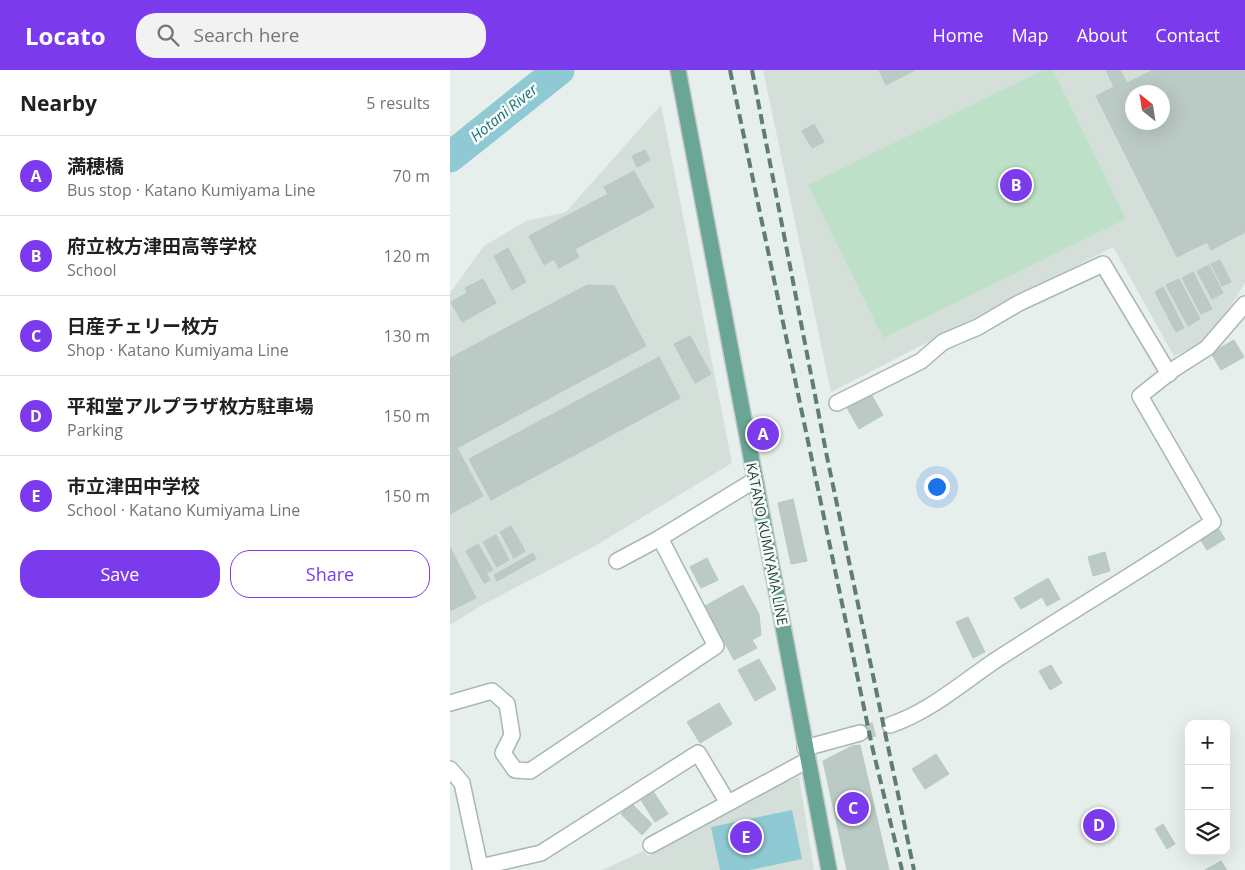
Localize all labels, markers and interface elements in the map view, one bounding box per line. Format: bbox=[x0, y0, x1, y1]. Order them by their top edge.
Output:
search box bbox=[136, 13, 486, 58]
text: Locato bbox=[25, 19, 106, 52]
icon: search bbox=[154, 21, 182, 49]
text: Search here bbox=[194, 22, 299, 48]
text: Home bbox=[933, 23, 983, 47]
text: Map bbox=[1011, 23, 1049, 47]
text: About bbox=[1077, 23, 1127, 47]
text: Contact bbox=[1155, 23, 1220, 47]
water label: Hotani River bbox=[466, 78, 542, 146]
north arrow bbox=[1125, 85, 1170, 130]
text: Nearby bbox=[20, 89, 97, 117]
text: 5 results bbox=[366, 92, 430, 114]
text: 満穂橋 bbox=[67, 153, 124, 179]
text: A bbox=[30, 165, 42, 187]
text: 70 m bbox=[393, 165, 430, 187]
pin: B bbox=[1000, 166, 1032, 204]
text: Bus stop · Katano Kumiyama Line bbox=[67, 179, 315, 201]
text: 府立枚方津田高等学校 bbox=[67, 233, 257, 259]
text: B bbox=[31, 245, 41, 267]
text: 120 m bbox=[384, 245, 430, 267]
text: School bbox=[67, 259, 117, 281]
text: 日産チェリー枚方 bbox=[67, 313, 219, 339]
text: C bbox=[31, 325, 41, 347]
text: 130 m bbox=[384, 325, 430, 347]
text: Shop · Katano Kumiyama Line bbox=[67, 339, 289, 361]
text: 平和堂アルプラザ枚方駐車場 bbox=[67, 393, 314, 419]
text: D bbox=[30, 405, 42, 427]
text: 150 m bbox=[384, 405, 430, 427]
pin: A bbox=[747, 415, 779, 453]
text: Parking bbox=[67, 419, 123, 441]
street label: KATANO KUMIYAMA LINE bbox=[742, 461, 793, 627]
text: 市立津田中学校 bbox=[67, 473, 200, 499]
your location bbox=[924, 474, 950, 500]
text: E bbox=[32, 485, 40, 507]
text: 150 m bbox=[384, 485, 430, 507]
text: School · Katano Kumiyama Line bbox=[67, 499, 300, 521]
button: Save bbox=[20, 550, 220, 598]
button: Share bbox=[230, 550, 430, 598]
map controls bbox=[1185, 720, 1230, 855]
button: + bbox=[1185, 720, 1230, 765]
button: − bbox=[1185, 765, 1230, 810]
pin: C bbox=[837, 789, 869, 827]
pin: D bbox=[1083, 806, 1115, 844]
button: layers bbox=[1185, 810, 1230, 855]
pin: E bbox=[730, 818, 762, 856]

